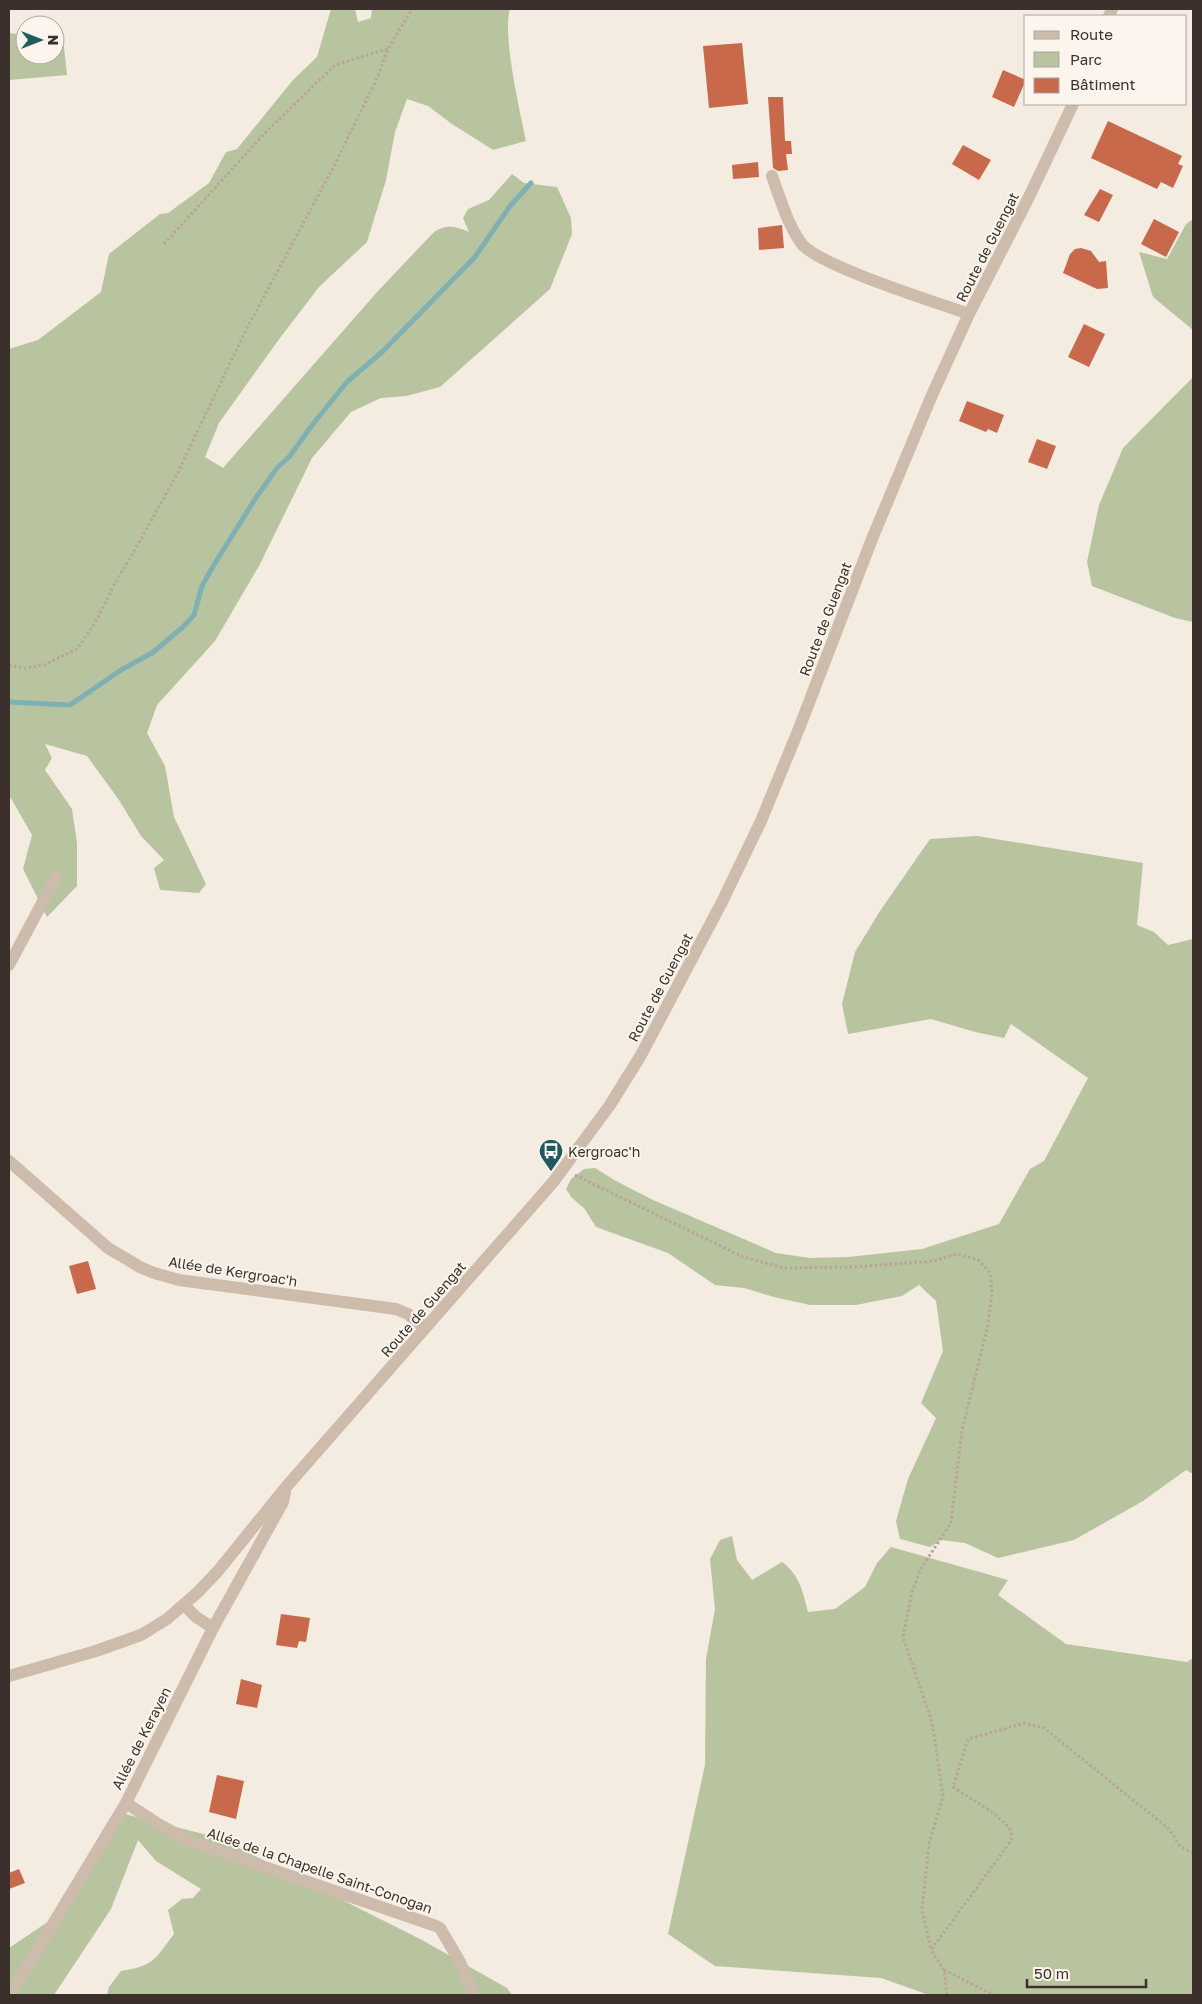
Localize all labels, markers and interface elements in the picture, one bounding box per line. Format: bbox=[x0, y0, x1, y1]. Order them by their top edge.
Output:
north arrow bbox=[15, 15, 65, 65]
legend bbox=[1024, 15, 1187, 105]
text: Route bbox=[1070, 25, 1113, 43]
text: N bbox=[45, 35, 62, 45]
text: Parc bbox=[1070, 50, 1102, 68]
text: Bâtiment bbox=[1070, 75, 1135, 93]
street label: Route de Guengat bbox=[952, 189, 1022, 305]
street label: Route de Guengat bbox=[795, 560, 855, 678]
street label: Route de Guengat bbox=[624, 930, 696, 1044]
bus stop icon: Kergroac'h bbox=[538, 1138, 564, 1172]
place label: Kergroac'h bbox=[568, 1143, 640, 1160]
street label: Allée de Kergroac'h bbox=[167, 1252, 299, 1290]
street label: Route de Guengat bbox=[377, 1258, 469, 1360]
street label: Allée de Kerayen bbox=[108, 1684, 174, 1792]
street label: Allée de la Chapelle Saint-Conogan bbox=[205, 1823, 435, 1917]
scale bar bbox=[1027, 1956, 1146, 1988]
text: 50 m bbox=[1034, 1964, 1069, 1982]

